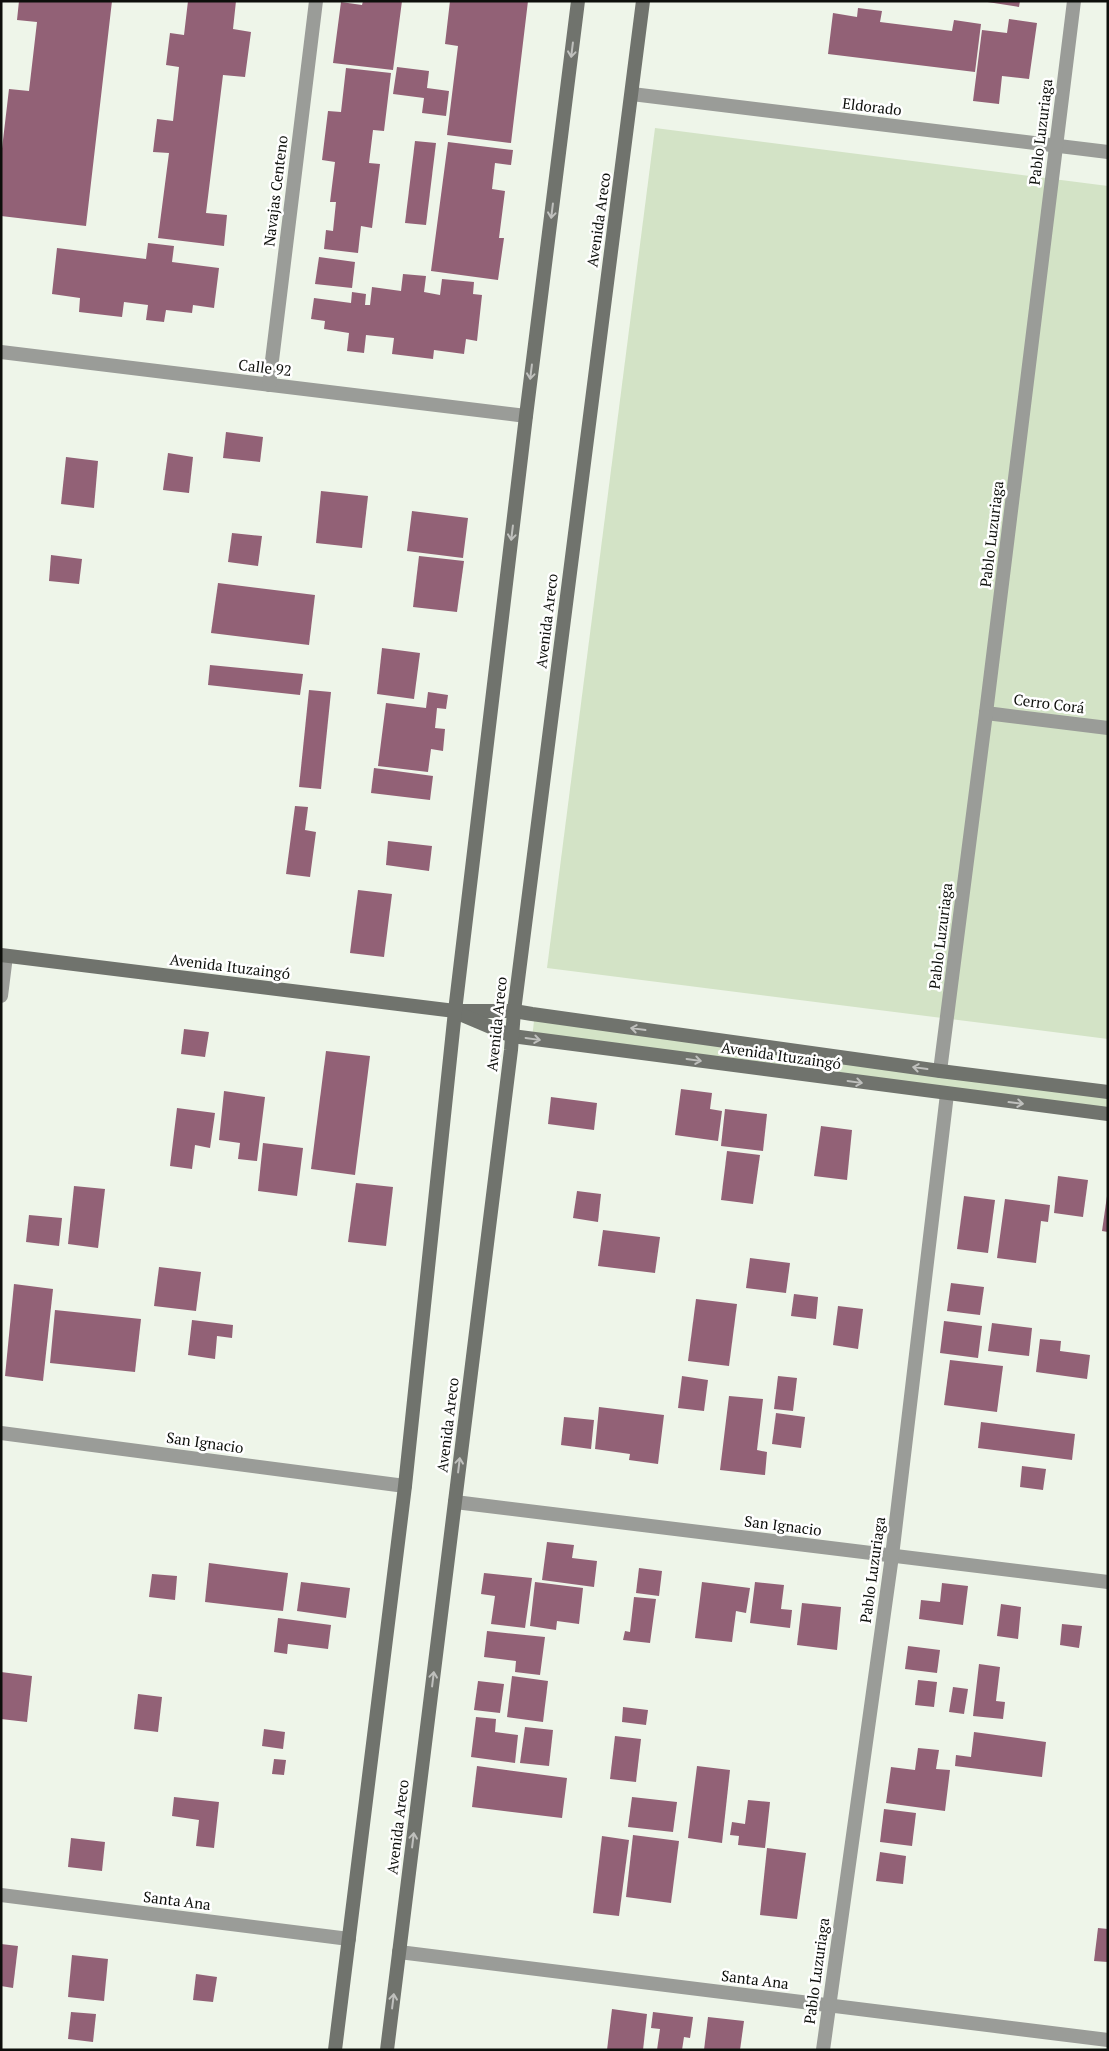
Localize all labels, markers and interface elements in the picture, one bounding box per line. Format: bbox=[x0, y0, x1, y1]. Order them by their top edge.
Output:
one-way arrow bbox=[567, 41, 577, 57]
street label: Pablo Luzuriaga bbox=[1024, 77, 1057, 186]
street label: Eldorado bbox=[841, 92, 903, 120]
street label: Navajas Centeno bbox=[258, 134, 292, 248]
street label: Avenida Areco bbox=[581, 171, 615, 268]
one-way arrow bbox=[547, 203, 557, 219]
street label: Calle 92 bbox=[237, 354, 293, 380]
one-way arrow bbox=[526, 364, 536, 380]
street label: Pablo Luzuriaga bbox=[975, 479, 1008, 588]
one-way arrow bbox=[507, 525, 517, 541]
street label: Avenida Areco bbox=[530, 572, 562, 669]
street label: Cerro Corá bbox=[1013, 689, 1086, 717]
street label: Pablo Luzuriaga bbox=[924, 881, 957, 990]
street label: Avenida Ituzaingó bbox=[169, 949, 291, 983]
street label: Avenida Areco bbox=[481, 975, 511, 1072]
one-way arrow bbox=[631, 1023, 647, 1033]
one-way arrow bbox=[525, 1034, 541, 1044]
street label: Avenida Ituzaingó bbox=[720, 1037, 842, 1073]
one-way arrow bbox=[686, 1056, 702, 1066]
one-way arrow bbox=[913, 1063, 929, 1073]
one-way arrow bbox=[847, 1077, 863, 1087]
one-way arrow bbox=[1008, 1098, 1024, 1108]
street label: Avenida Areco bbox=[431, 1376, 463, 1473]
street label: San Ignacio bbox=[165, 1427, 245, 1457]
one-way arrow bbox=[454, 1458, 464, 1474]
street label: San Ignacio bbox=[743, 1510, 823, 1540]
street label: Pablo Luzuriaga bbox=[855, 1515, 889, 1624]
one-way arrow bbox=[428, 1671, 438, 1687]
street label: Avenida Areco bbox=[381, 1778, 413, 1875]
one-way arrow bbox=[408, 1832, 418, 1848]
street label: Santa Ana bbox=[142, 1886, 212, 1914]
street label: Pablo Luzuriaga bbox=[799, 1916, 833, 2025]
street label: Santa Ana bbox=[720, 1965, 790, 1993]
one-way arrow bbox=[388, 1994, 398, 2010]

